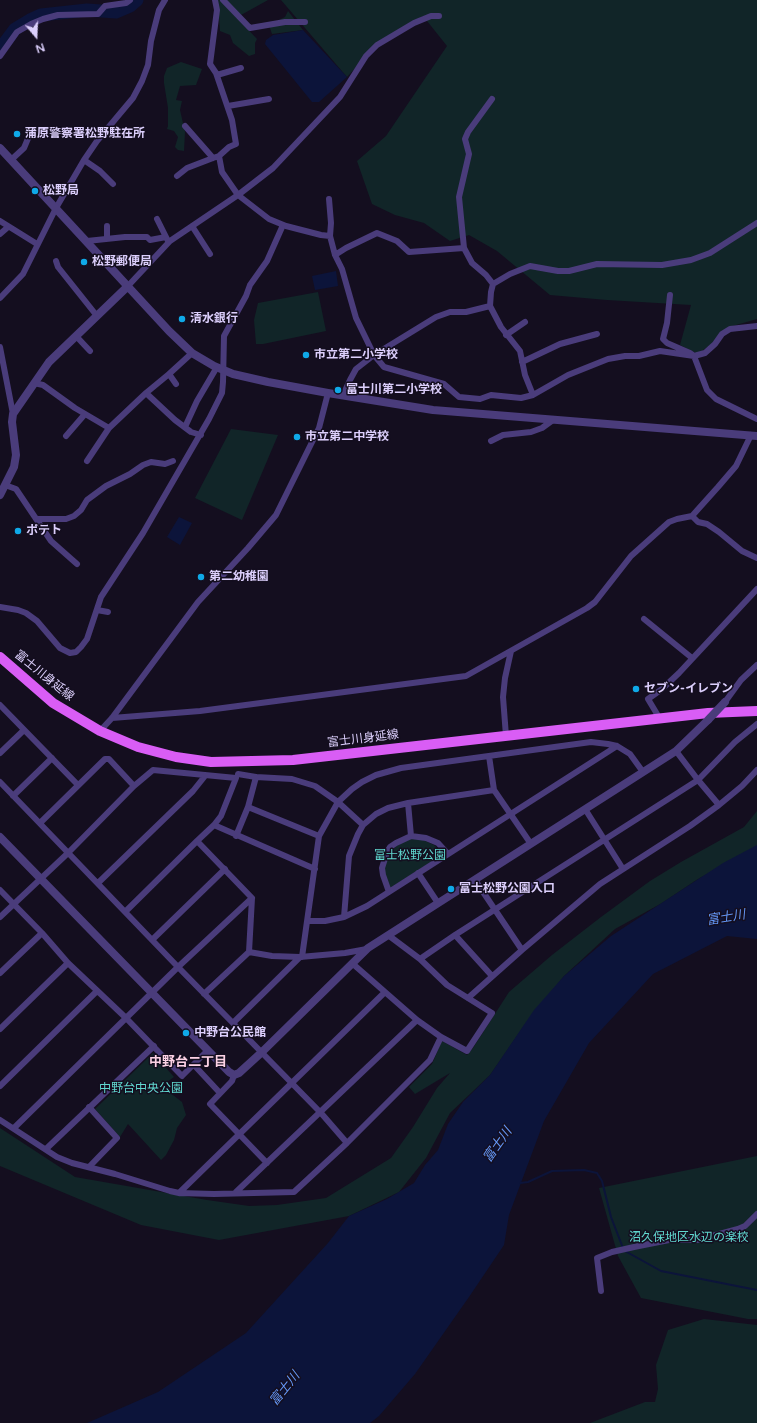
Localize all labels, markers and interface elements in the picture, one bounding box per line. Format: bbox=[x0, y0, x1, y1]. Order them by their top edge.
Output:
north arrow bbox=[16, 16, 56, 56]
text: N bbox=[34, 40, 46, 55]
place label: 蒲原警察署松野駐在所 bbox=[25, 127, 145, 141]
marker: 蒲原警察署松野駐在所 bbox=[12, 129, 22, 139]
place label: 松野局 bbox=[43, 184, 79, 198]
marker: 松野局 bbox=[30, 186, 40, 196]
place label: 松野郵便局 bbox=[92, 255, 152, 269]
marker: 松野郵便局 bbox=[79, 257, 89, 267]
place label: 清水銀行 bbox=[190, 312, 238, 326]
marker: 清水銀行 bbox=[177, 314, 187, 324]
place label: 市立第二小学校 bbox=[314, 348, 398, 362]
marker: 市立第二小学校 bbox=[301, 350, 311, 360]
place label: 富士川第二小学校 bbox=[346, 383, 442, 397]
marker: 富士川第二小学校 bbox=[333, 385, 343, 395]
place label: 市立第二中学校 bbox=[305, 430, 389, 444]
marker: 市立第二中学校 bbox=[292, 432, 302, 442]
place label: ポテト bbox=[26, 524, 62, 538]
marker: ポテト bbox=[13, 526, 23, 536]
place label: 第二幼稚園 bbox=[209, 570, 269, 584]
marker: 第二幼稚園 bbox=[196, 572, 206, 582]
street label: 富士川身延線 bbox=[11, 648, 77, 704]
place label: セブン-イレブン bbox=[644, 682, 733, 696]
marker: セブン-イレブン bbox=[631, 684, 641, 694]
street label: 富士川身延線 bbox=[326, 727, 400, 751]
park label: 富士松野公園 bbox=[374, 849, 446, 863]
place label: 富士松野公園入口 bbox=[459, 882, 555, 896]
marker: 富士松野公園入口 bbox=[446, 884, 456, 894]
water label: 富士川 bbox=[706, 907, 746, 929]
place label: 中野台公民館 bbox=[194, 1026, 266, 1040]
marker: 中野台公民館 bbox=[181, 1028, 191, 1038]
district label: 中野台二丁目 bbox=[149, 1055, 227, 1071]
park label: 中野台中央公園 bbox=[99, 1082, 183, 1096]
water label: 富士川 bbox=[480, 1125, 516, 1165]
park label: 沼久保地区水辺の楽校 bbox=[629, 1231, 749, 1245]
water label: 富士川 bbox=[267, 1369, 303, 1409]

